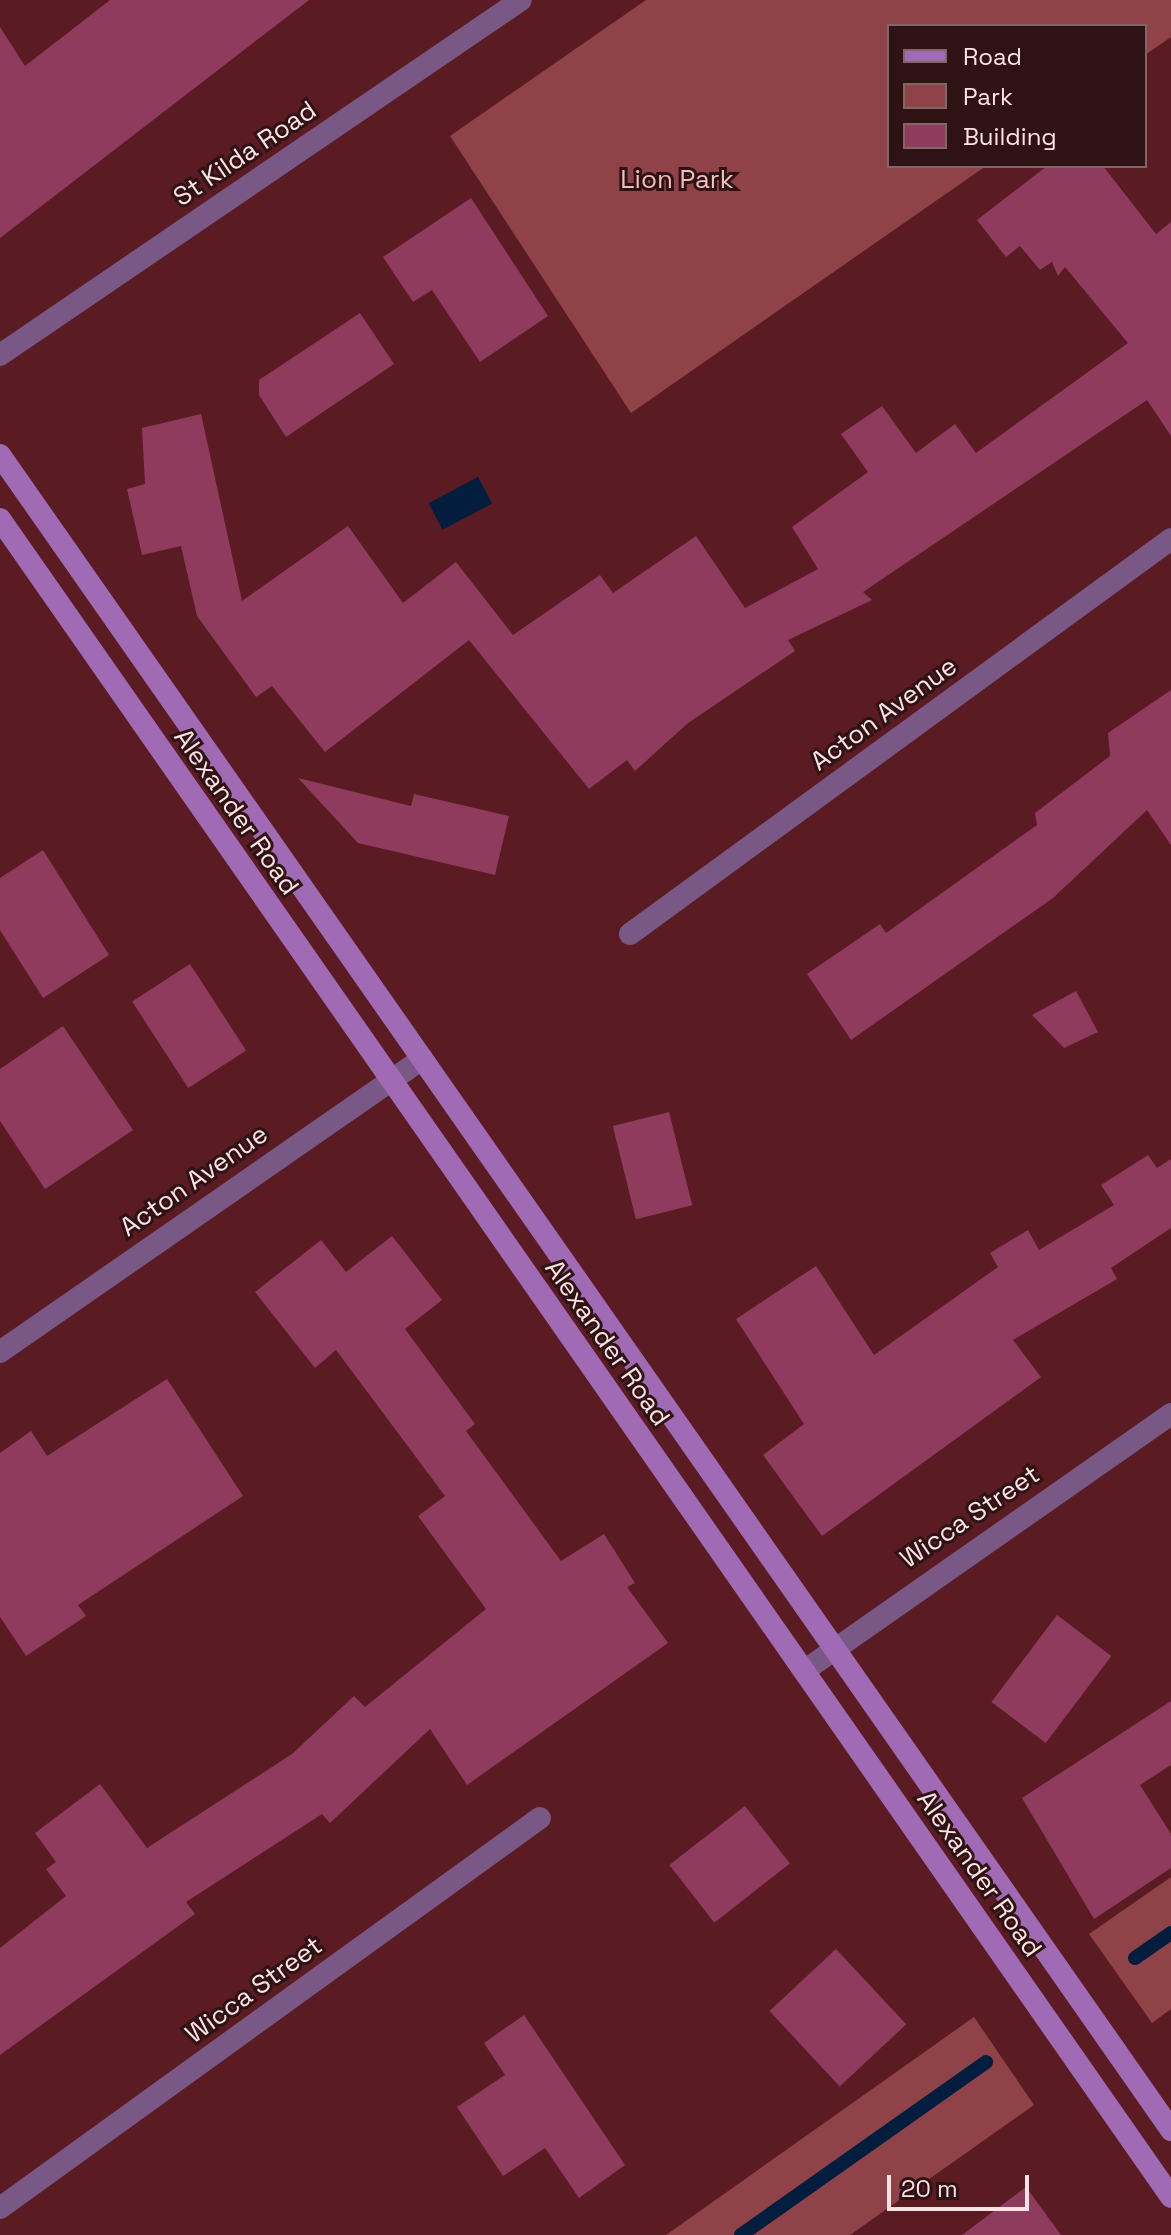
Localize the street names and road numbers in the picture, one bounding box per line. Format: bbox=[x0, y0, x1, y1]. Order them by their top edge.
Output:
street label: St Kilda Road bbox=[168, 95, 322, 213]
street label: Acton Avenue bbox=[805, 650, 963, 778]
street label: Alexander Road bbox=[167, 723, 305, 901]
street label: Acton Avenue bbox=[114, 1118, 274, 1244]
street label: Alexander Road bbox=[538, 1254, 676, 1432]
street label: Wicca Street bbox=[894, 1459, 1046, 1575]
street label: Alexander Road bbox=[910, 1785, 1048, 1963]
street label: Wicca Street bbox=[180, 1930, 328, 2050]

